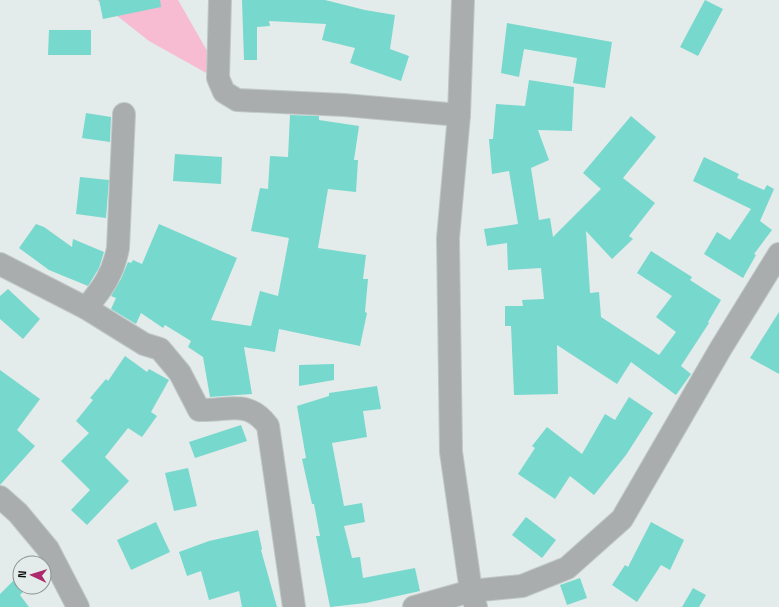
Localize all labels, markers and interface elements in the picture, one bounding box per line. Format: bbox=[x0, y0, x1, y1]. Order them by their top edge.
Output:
north arrow bbox=[12, 555, 52, 595]
text: N bbox=[15, 570, 29, 578]

